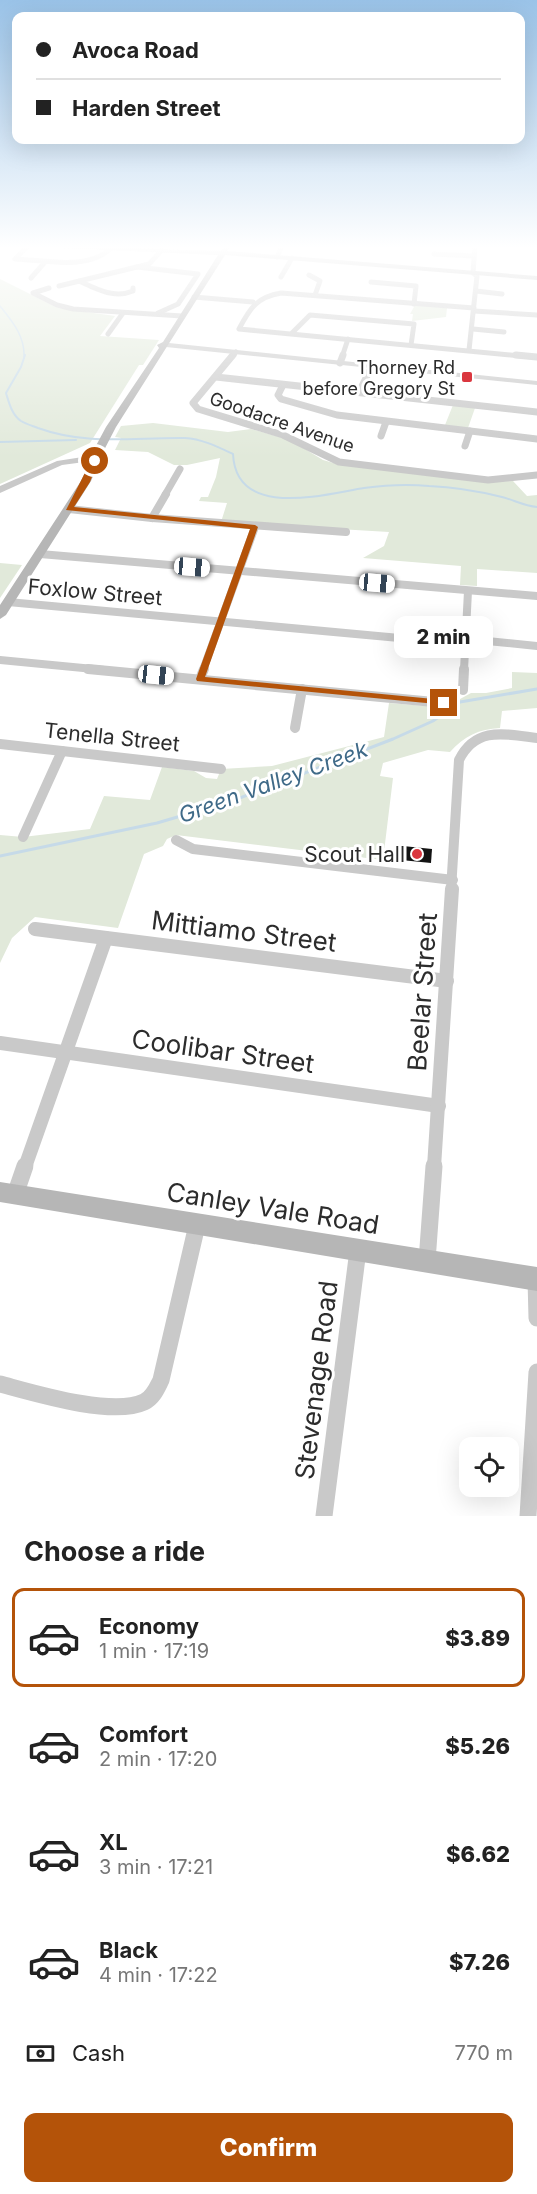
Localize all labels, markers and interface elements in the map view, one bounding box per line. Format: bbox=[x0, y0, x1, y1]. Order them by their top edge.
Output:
text: Avoca Road bbox=[72, 37, 199, 63]
text: Harden Street bbox=[72, 95, 221, 121]
place label: Thorney Rd before Gregory St bbox=[303, 357, 455, 399]
marker: Thorney Rd before Gregory St bbox=[460, 370, 474, 384]
street label: Goodacre Avenue bbox=[207, 387, 357, 457]
route start bbox=[81, 447, 108, 474]
car bbox=[173, 556, 211, 578]
car bbox=[358, 572, 396, 594]
street label: Foxlow Street bbox=[27, 574, 163, 610]
callout: 2 min bbox=[394, 616, 494, 658]
text: 2 min bbox=[416, 625, 471, 649]
car bbox=[137, 664, 175, 686]
route end bbox=[430, 689, 457, 716]
street label: Tenella Street bbox=[43, 717, 181, 757]
water label: Green Valley Creek bbox=[175, 735, 372, 828]
place label: Scout Hall bbox=[304, 842, 405, 867]
marker: Scout Hall bbox=[410, 847, 424, 861]
street label: Mittiamo Street bbox=[150, 904, 338, 958]
street label: Beelar Street bbox=[401, 912, 443, 1072]
street label: Coolibar Street bbox=[130, 1023, 316, 1079]
street label: Canley Vale Road bbox=[165, 1176, 381, 1240]
street label: Stevenage Road bbox=[288, 1279, 344, 1481]
map controls bbox=[459, 1437, 519, 1497]
button: locate bbox=[459, 1437, 519, 1497]
text: Choose a ride bbox=[24, 1535, 205, 1568]
icon: car bbox=[27, 1611, 81, 1665]
text: Economy bbox=[99, 1613, 199, 1639]
text: $3.89 bbox=[445, 1625, 510, 1651]
text: 1 min · 17:19 bbox=[99, 1639, 209, 1663]
icon: car bbox=[27, 1719, 81, 1773]
text: Comfort bbox=[99, 1721, 188, 1747]
text: $5.26 bbox=[445, 1733, 510, 1759]
text: 2 min · 17:20 bbox=[99, 1747, 217, 1771]
icon: car bbox=[27, 1827, 81, 1881]
text: XL bbox=[99, 1829, 128, 1855]
text: $6.62 bbox=[446, 1841, 510, 1867]
text: 3 min · 17:21 bbox=[99, 1855, 213, 1879]
icon: car bbox=[27, 1935, 81, 1989]
text: Black bbox=[99, 1937, 158, 1963]
text: $7.26 bbox=[449, 1949, 510, 1975]
text: 4 min · 17:22 bbox=[99, 1963, 218, 1987]
icon: cash bbox=[24, 2037, 57, 2070]
text: Cash bbox=[72, 2040, 125, 2066]
text: 770 m bbox=[455, 2041, 513, 2065]
button: Confirm bbox=[24, 2113, 513, 2182]

